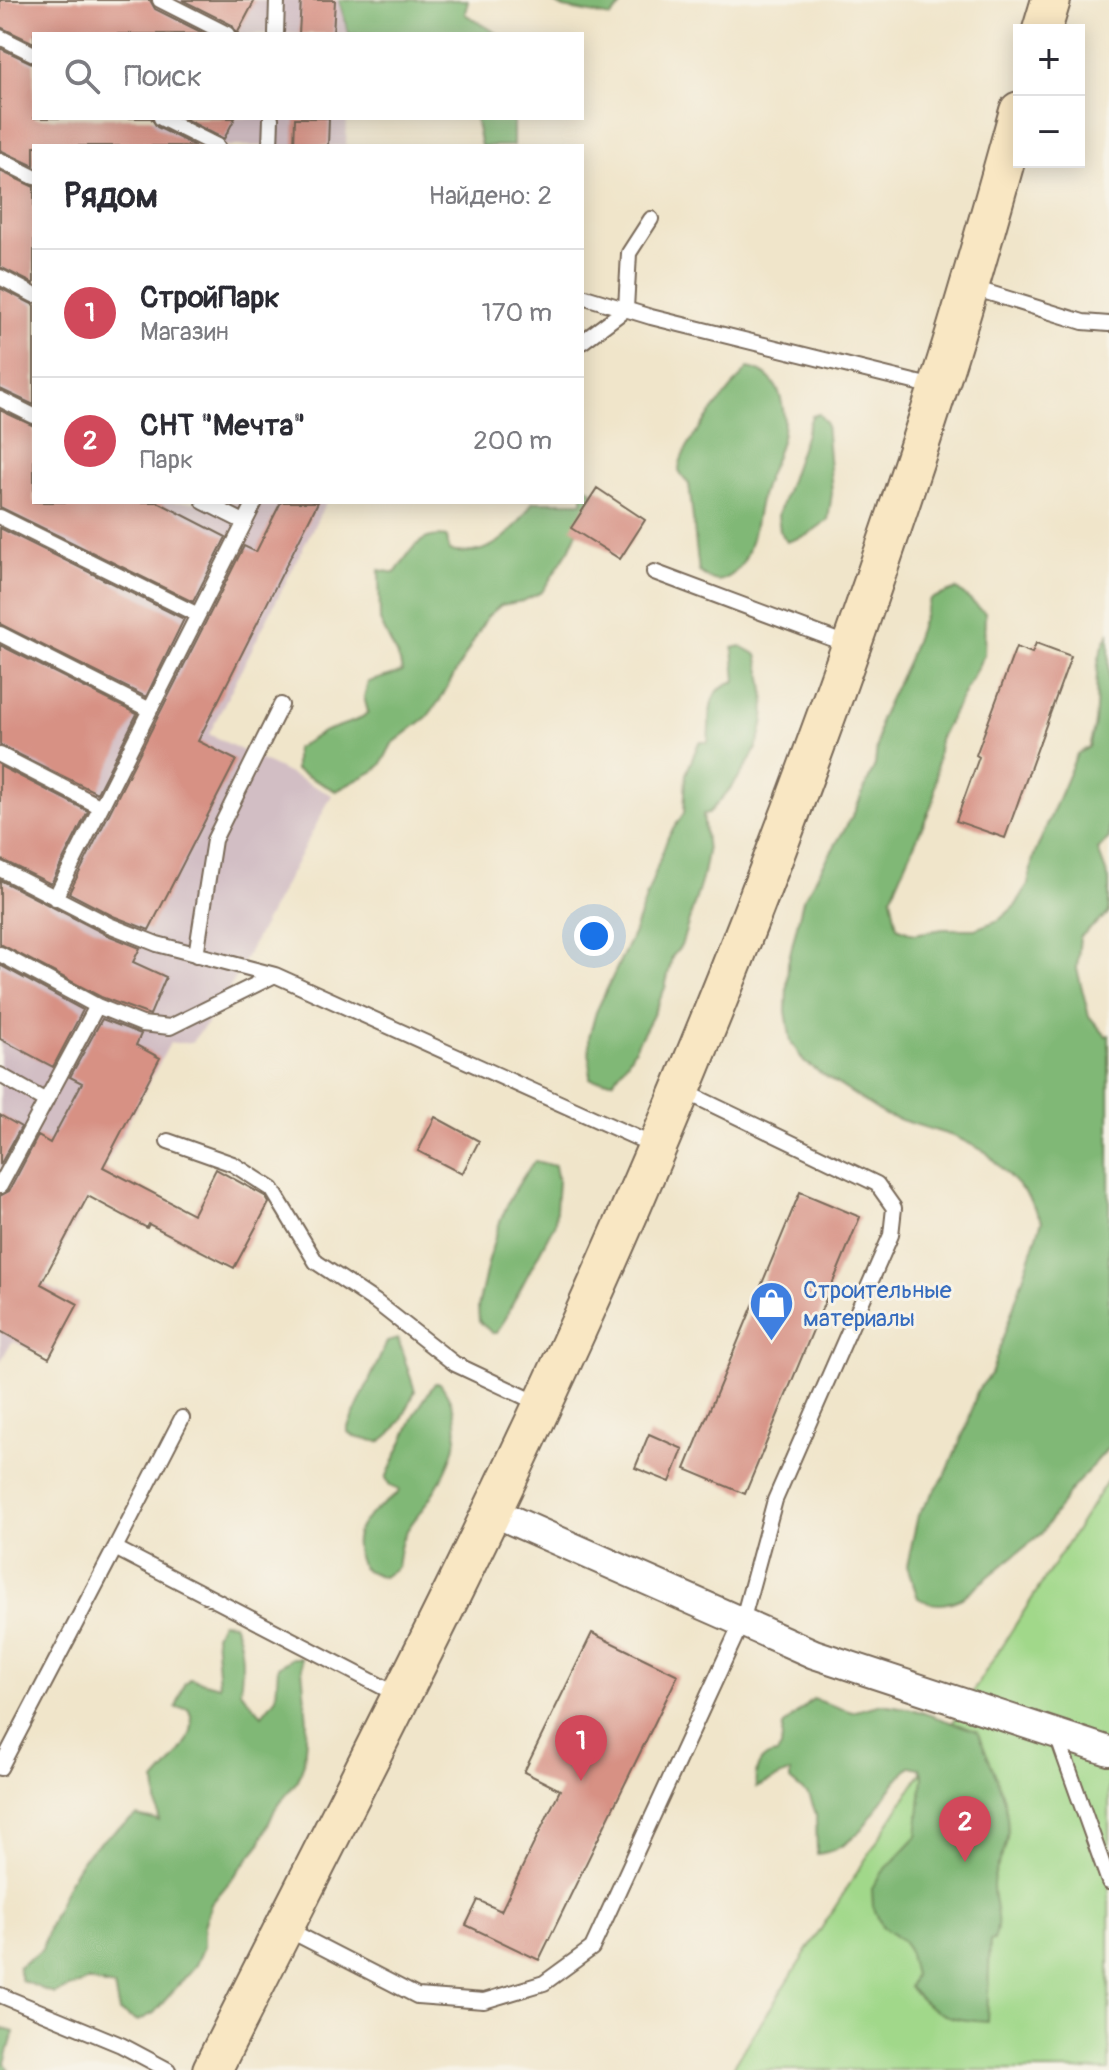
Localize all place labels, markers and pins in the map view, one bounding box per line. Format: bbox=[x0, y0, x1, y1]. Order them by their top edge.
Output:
place label: Строительные материалы bbox=[803, 1276, 952, 1333]
shop icon: Строительные материалы bbox=[748, 1280, 796, 1343]
pin: 1 bbox=[555, 1715, 607, 1781]
pin: 2 bbox=[939, 1796, 991, 1862]

